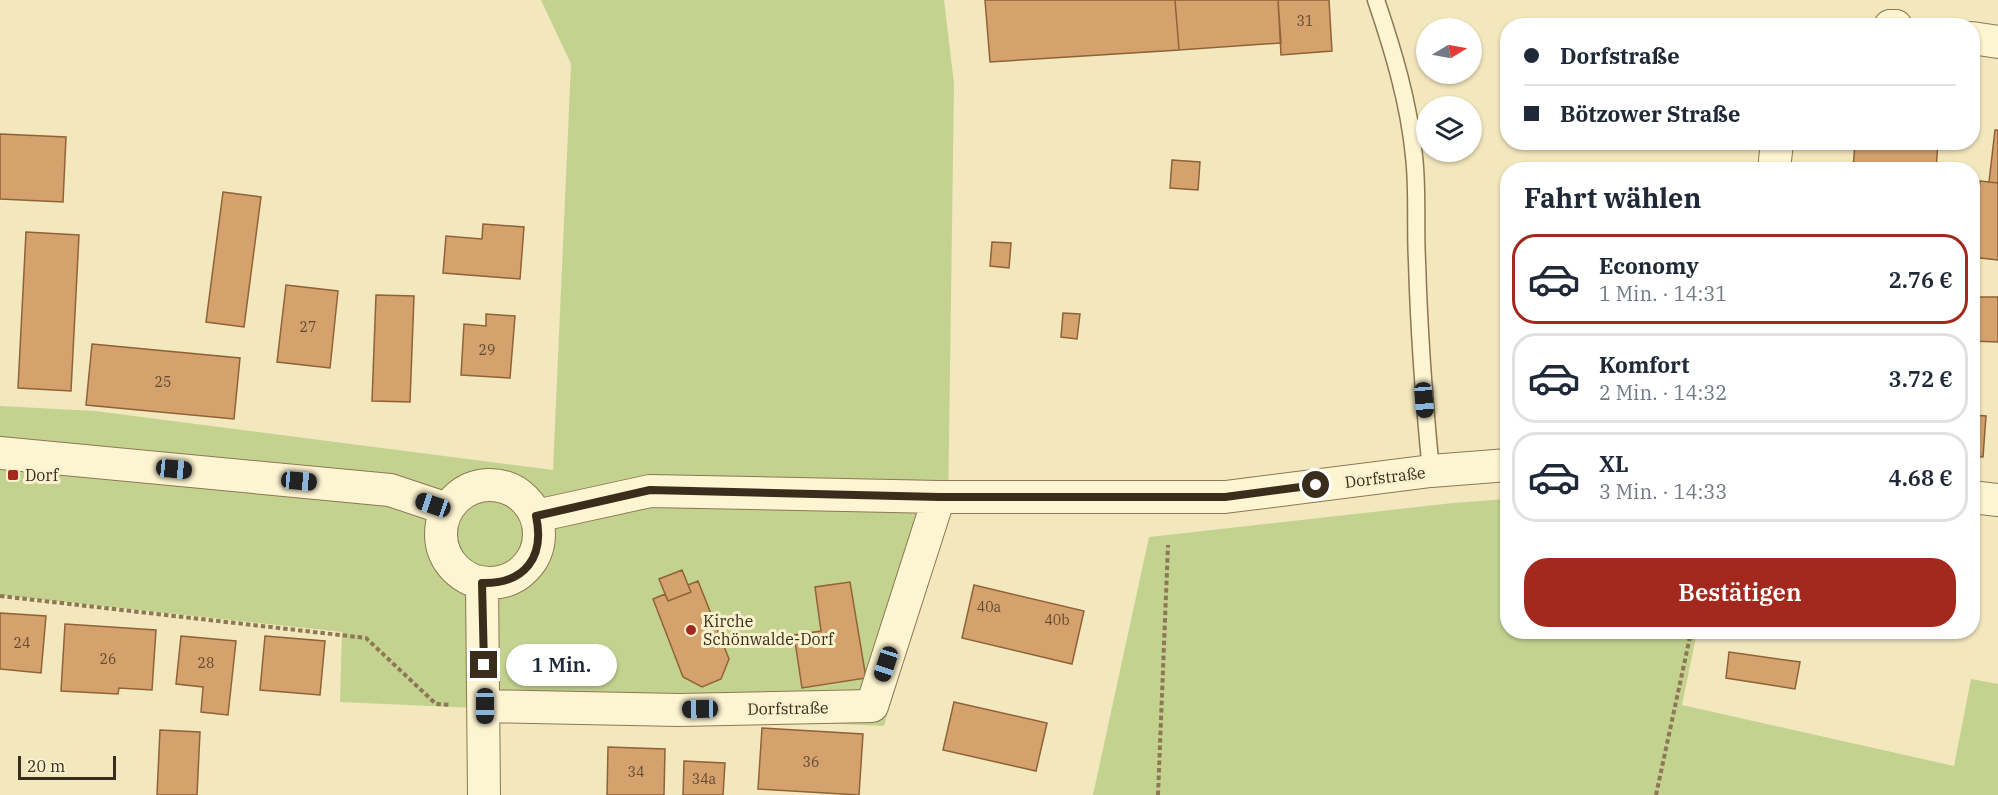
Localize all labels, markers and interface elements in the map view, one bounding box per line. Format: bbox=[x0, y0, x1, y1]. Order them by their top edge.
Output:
house number: 31 bbox=[1297, 12, 1313, 30]
north arrow bbox=[1416, 18, 1482, 84]
map controls bbox=[1416, 18, 1482, 162]
text: Dorfstraße bbox=[1560, 41, 1680, 70]
button: layers bbox=[1416, 96, 1482, 162]
text: Bötzower Straße bbox=[1560, 99, 1740, 128]
text: Fahrt wählen bbox=[1524, 180, 1701, 215]
text: Economy bbox=[1599, 251, 1699, 280]
icon: car bbox=[1527, 252, 1581, 306]
text: 2.76 € bbox=[1889, 265, 1953, 294]
text: 1 Min. · 14:31 bbox=[1599, 280, 1727, 307]
house number: 27 bbox=[300, 318, 316, 336]
house number: 29 bbox=[479, 341, 495, 359]
text: Komfort bbox=[1599, 350, 1689, 379]
icon: car bbox=[1527, 351, 1581, 405]
text: 3.72 € bbox=[1889, 364, 1953, 393]
house number: 25 bbox=[155, 373, 171, 391]
text: 2 Min. · 14:32 bbox=[1599, 379, 1727, 406]
car bbox=[1413, 381, 1435, 419]
text: XL bbox=[1599, 449, 1629, 478]
icon: car bbox=[1527, 450, 1581, 504]
car bbox=[155, 458, 193, 480]
street label: Dorfstraße bbox=[1344, 462, 1426, 492]
text: 4.68 € bbox=[1889, 463, 1953, 492]
place label: Dorf bbox=[25, 465, 60, 485]
marker: Dorf bbox=[6, 468, 20, 482]
car bbox=[280, 470, 318, 492]
route start bbox=[1302, 471, 1329, 498]
text: 3 Min. · 14:33 bbox=[1599, 478, 1727, 505]
car bbox=[413, 491, 453, 519]
button: Bestätigen bbox=[1524, 558, 1956, 627]
house number: 40a bbox=[977, 598, 1002, 616]
place label: Kirche Schönwalde-Dorf bbox=[703, 611, 835, 649]
house number: 40b bbox=[1044, 611, 1070, 629]
marker: Kirche Schönwalde-Dorf bbox=[684, 623, 698, 637]
house number: 24 bbox=[14, 634, 30, 652]
callout: 1 Min. bbox=[505, 644, 616, 686]
car bbox=[872, 644, 900, 684]
house number: 26 bbox=[100, 650, 116, 668]
route end bbox=[470, 651, 497, 678]
text: 1 Min. bbox=[532, 651, 591, 678]
house number: 28 bbox=[198, 654, 214, 672]
car bbox=[476, 688, 494, 724]
street label: Dorfstraße bbox=[747, 697, 829, 719]
car bbox=[682, 700, 718, 718]
scale bar bbox=[18, 753, 116, 780]
house number: 36 bbox=[803, 753, 819, 771]
text: 20 m bbox=[27, 756, 65, 776]
house number: 34 bbox=[628, 763, 644, 781]
house number: 34a bbox=[692, 770, 717, 788]

